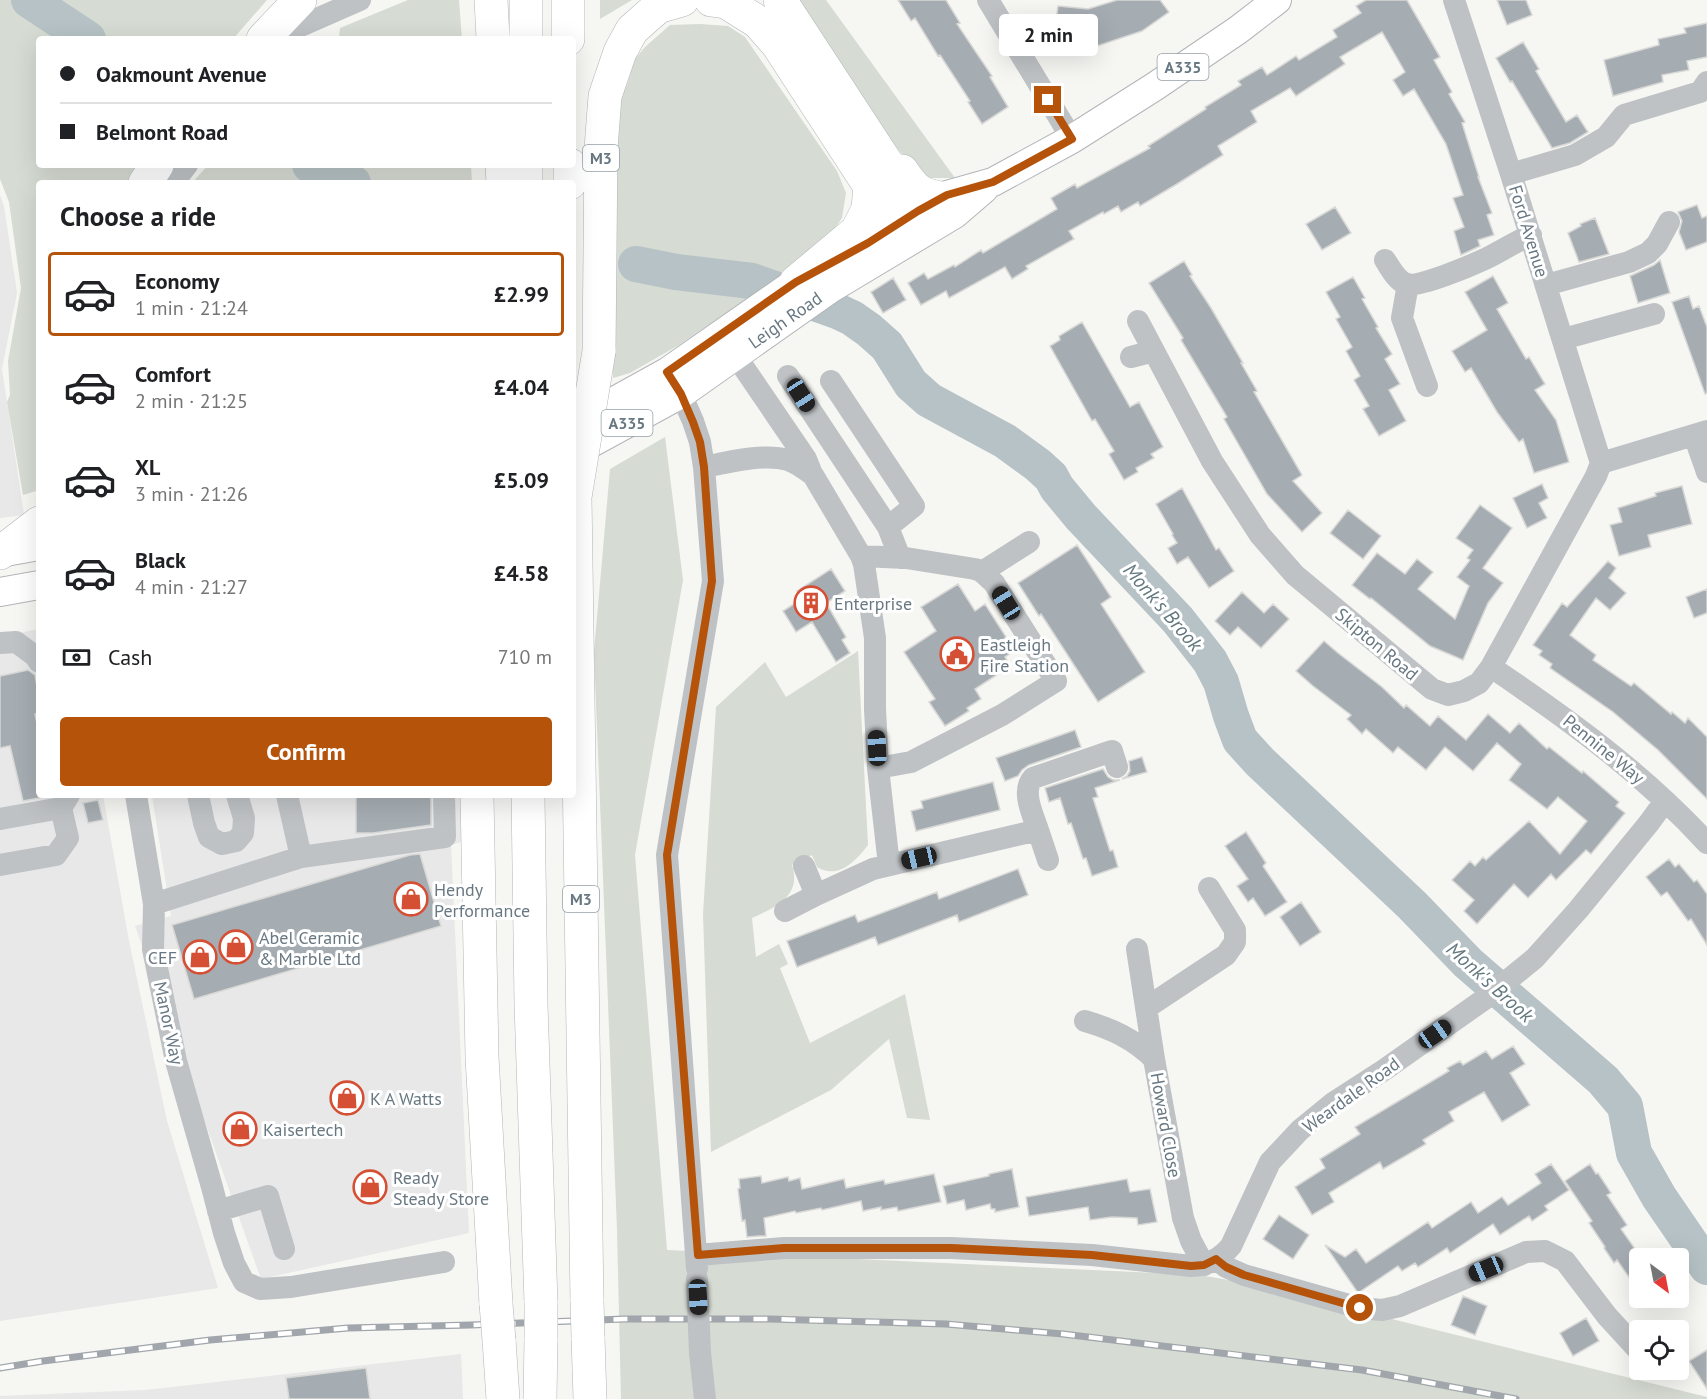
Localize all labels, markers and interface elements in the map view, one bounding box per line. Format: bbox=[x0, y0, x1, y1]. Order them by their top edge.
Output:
callout: 2 min bbox=[998, 13, 1098, 55]
text: 2 min bbox=[1024, 22, 1073, 48]
road number: A335 bbox=[1158, 54, 1208, 80]
text: Oakmount Avenue bbox=[96, 60, 267, 88]
route end bbox=[1034, 86, 1061, 113]
text: Belmont Road bbox=[96, 118, 228, 146]
road number: M3 bbox=[583, 145, 619, 171]
street label: Ford Avenue bbox=[1504, 182, 1554, 280]
text: Choose a ride bbox=[60, 199, 216, 233]
icon: car bbox=[63, 267, 117, 321]
text: Economy bbox=[135, 267, 219, 295]
text: £2.99 bbox=[494, 280, 549, 308]
street label: Leigh Road bbox=[744, 286, 826, 354]
text: 1 min · 21:24 bbox=[135, 295, 248, 321]
icon: car bbox=[63, 360, 117, 414]
text: Comfort bbox=[135, 360, 211, 388]
text: £4.04 bbox=[494, 373, 549, 401]
car bbox=[784, 375, 818, 415]
text: 2 min · 21:25 bbox=[135, 388, 248, 414]
road number: A335 bbox=[602, 410, 652, 436]
icon: car bbox=[63, 453, 117, 507]
text: XL bbox=[135, 453, 160, 481]
text: £5.09 bbox=[494, 466, 549, 494]
text: 3 min · 21:26 bbox=[135, 481, 248, 507]
icon: car bbox=[63, 546, 117, 600]
text: Black bbox=[135, 546, 186, 574]
water label: Monk's Brook bbox=[1118, 558, 1209, 657]
text: £4.58 bbox=[494, 559, 549, 587]
text: 4 min · 21:27 bbox=[135, 574, 248, 600]
car bbox=[989, 583, 1023, 623]
building icon: Enterprise bbox=[793, 585, 829, 621]
place label: Enterprise bbox=[834, 592, 912, 615]
street label: Skipton Road bbox=[1331, 603, 1423, 685]
place label: Eastleigh Fire Station bbox=[980, 633, 1069, 677]
public building icon: Eastleigh Fire Station bbox=[939, 636, 975, 672]
icon: cash bbox=[60, 641, 93, 674]
text: Cash bbox=[108, 643, 152, 671]
text: 710 m bbox=[498, 644, 552, 670]
street label: Pennine Way bbox=[1559, 709, 1650, 789]
button: Confirm bbox=[60, 717, 552, 786]
car bbox=[867, 730, 887, 766]
car bbox=[899, 845, 939, 871]
place label: Hendy Performance bbox=[434, 878, 530, 922]
shop icon: Hendy Performance bbox=[393, 881, 429, 917]
road number: M3 bbox=[563, 886, 599, 912]
place label: Abel Ceramic & Marble Ltd bbox=[259, 926, 361, 970]
shop icon: Abel Ceramic & Marble Ltd bbox=[218, 929, 254, 965]
water label: Monk's Brook bbox=[1441, 936, 1540, 1029]
shop icon: CEF bbox=[182, 939, 218, 975]
place label: CEF bbox=[148, 946, 177, 969]
street label: Manor Way bbox=[149, 979, 189, 1067]
car bbox=[1415, 1016, 1455, 1052]
street label: Weardale Road bbox=[1298, 1052, 1404, 1138]
street label: Howard Close bbox=[1145, 1071, 1187, 1179]
shop icon: K A Watts bbox=[329, 1080, 365, 1116]
place label: K A Watts bbox=[370, 1087, 442, 1110]
shop icon: Kaisertech bbox=[222, 1111, 258, 1147]
place label: Kaisertech bbox=[263, 1118, 343, 1141]
place label: Ready Steady Store bbox=[393, 1166, 489, 1210]
shop icon: Ready Steady Store bbox=[352, 1169, 388, 1205]
north arrow bbox=[1629, 1248, 1689, 1308]
map controls bbox=[1629, 1248, 1689, 1380]
car bbox=[1466, 1254, 1506, 1284]
car bbox=[688, 1279, 708, 1315]
route start bbox=[1346, 1294, 1373, 1321]
button: locate bbox=[1629, 1320, 1689, 1380]

